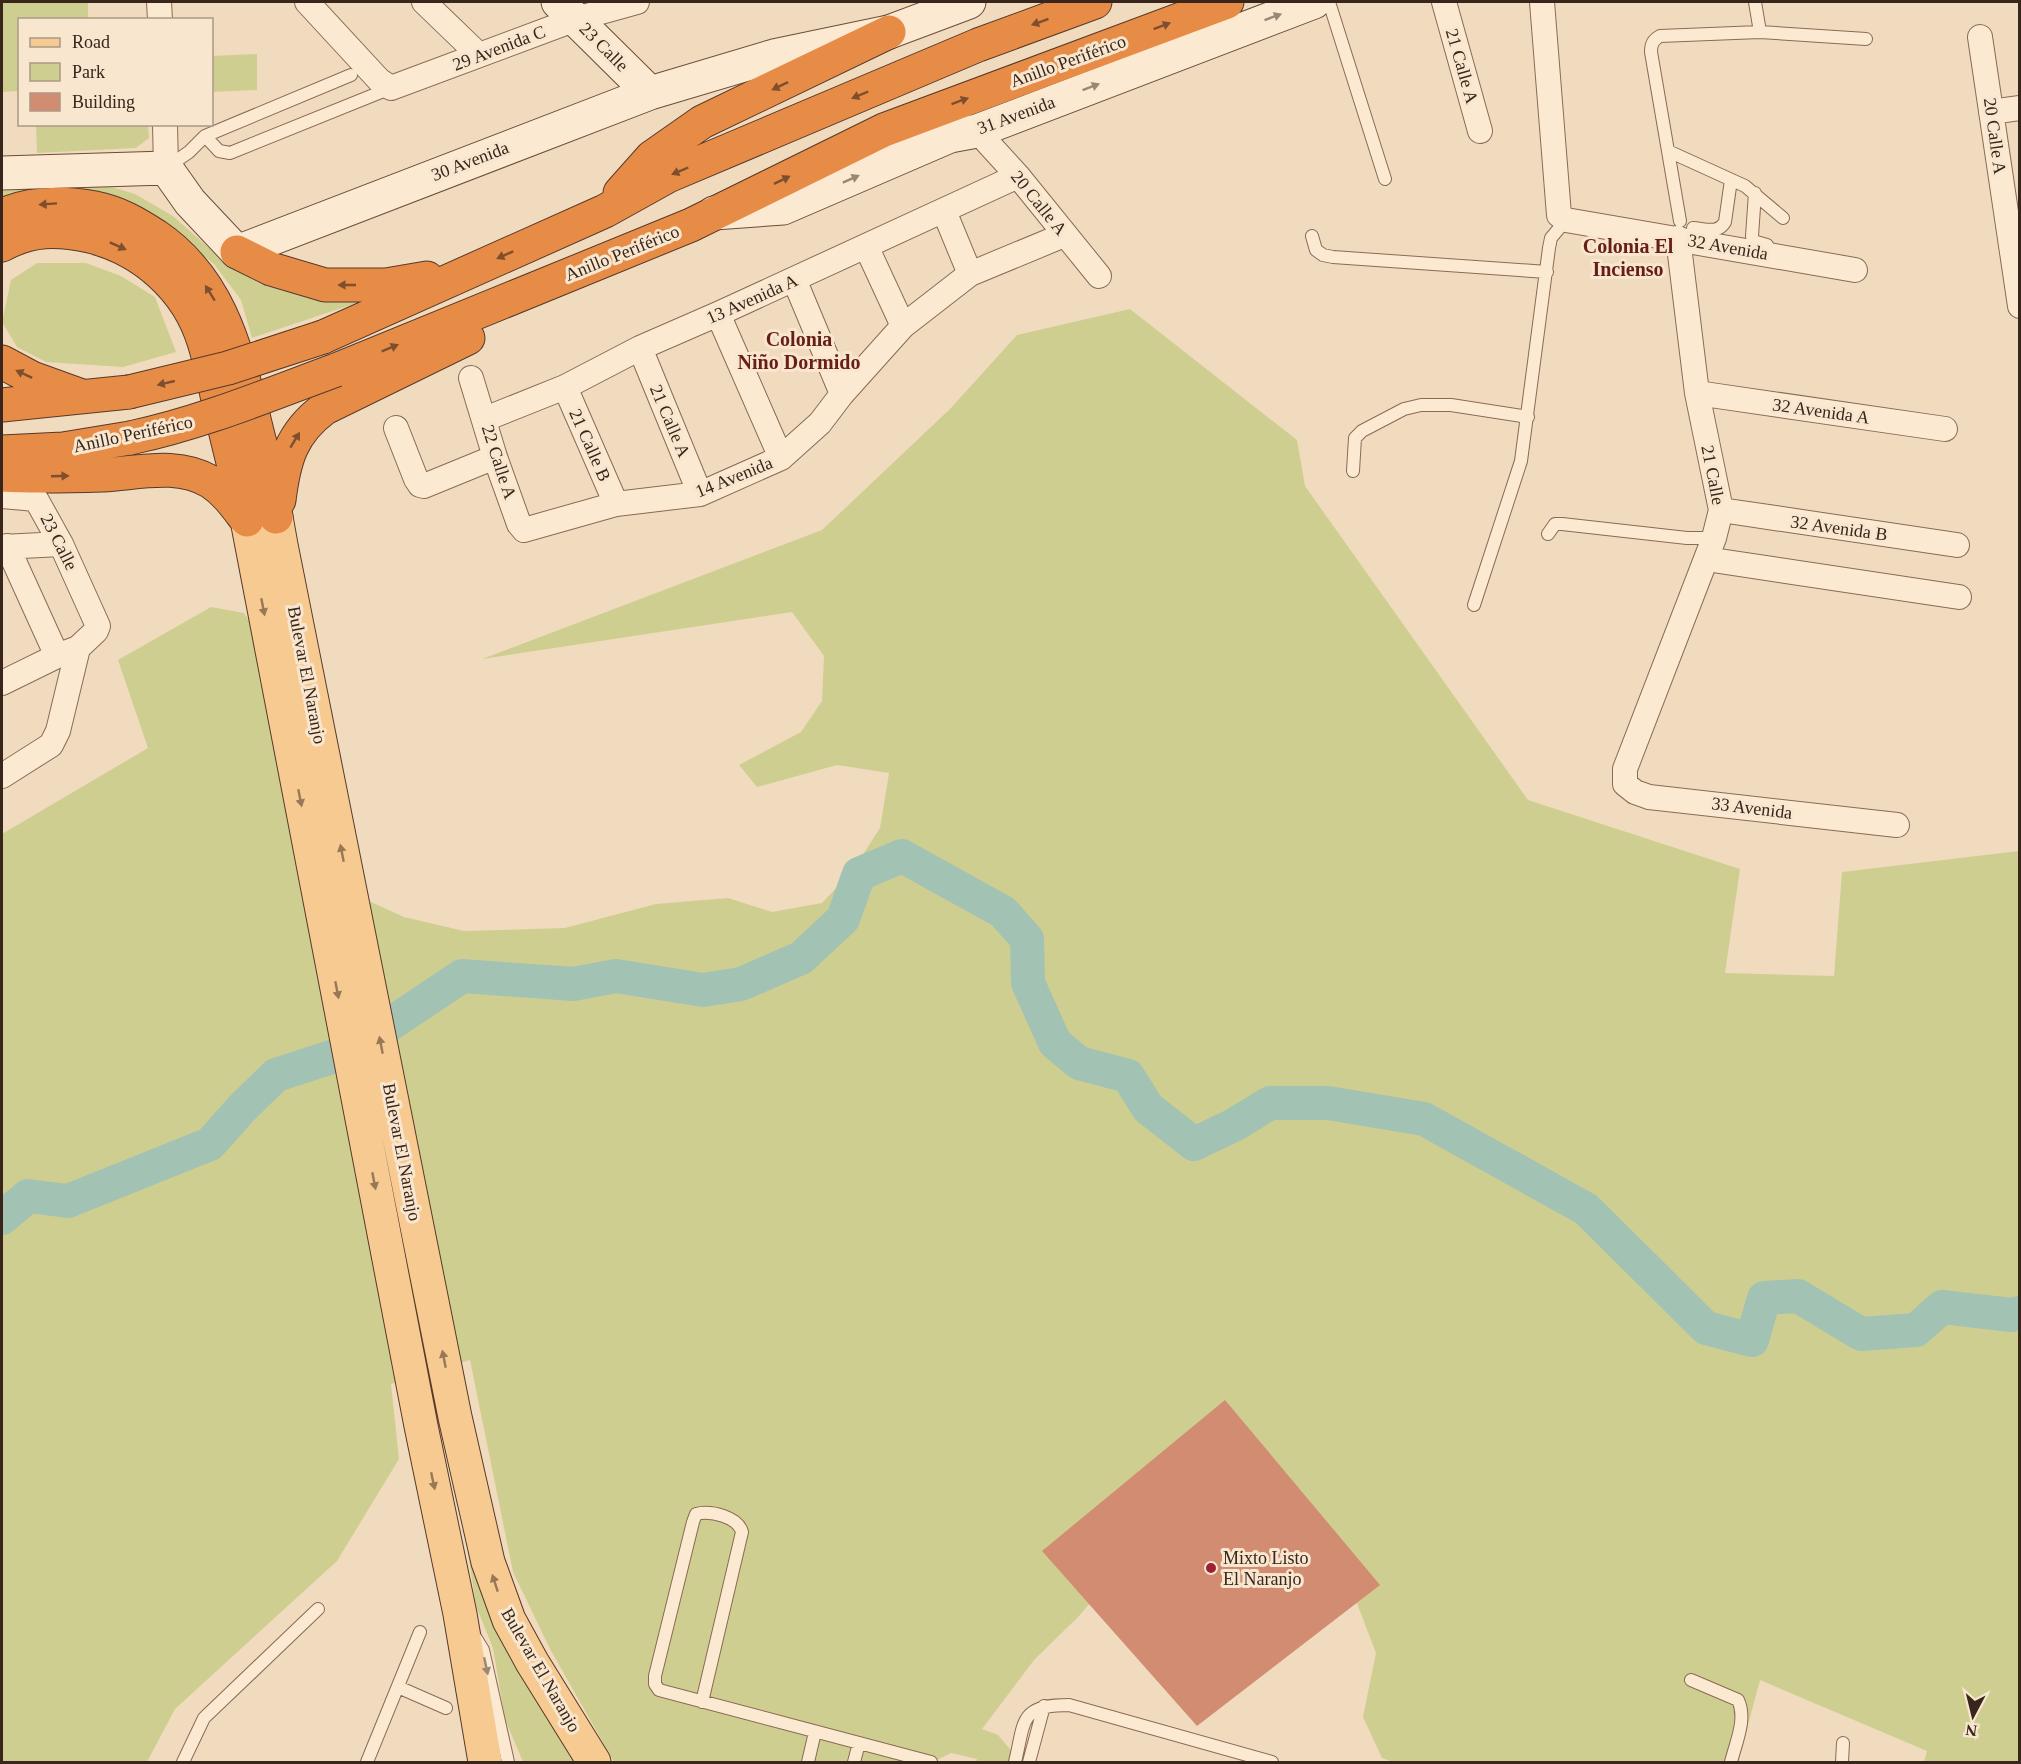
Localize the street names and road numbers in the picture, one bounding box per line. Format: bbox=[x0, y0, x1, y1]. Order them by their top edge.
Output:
street label: 23 Calle bbox=[576, 19, 632, 75]
street label: 29 Avenida C bbox=[450, 21, 548, 75]
street label: 21 Calle A bbox=[1442, 26, 1482, 106]
street label: Anillo Periférico bbox=[1008, 31, 1128, 91]
street label: 31 Avenida bbox=[974, 92, 1058, 138]
street label: 20 Calle A bbox=[1980, 96, 2010, 176]
street label: 30 Avenida bbox=[429, 137, 511, 185]
street label: 20 Calle A bbox=[1007, 167, 1071, 239]
street label: Anillo Periférico bbox=[562, 221, 682, 285]
street label: 32 Avenida bbox=[1686, 230, 1770, 264]
street label: 13 Avenida A bbox=[703, 270, 801, 328]
street label: 21 Calle A bbox=[646, 382, 694, 460]
street label: 32 Avenida A bbox=[1771, 394, 1871, 428]
street label: 21 Calle B bbox=[565, 406, 615, 484]
street label: Anillo Periférico bbox=[72, 412, 194, 456]
street label: 22 Calle A bbox=[478, 422, 520, 502]
street label: 21 Calle bbox=[1697, 443, 1729, 507]
street label: 14 Avenida bbox=[693, 453, 775, 501]
street label: 23 Calle bbox=[36, 511, 82, 573]
street label: 32 Avenida B bbox=[1789, 511, 1889, 545]
street label: Bulevar El Naranjo bbox=[284, 604, 330, 746]
street label: 33 Avenida bbox=[1711, 793, 1793, 823]
street label: Bulevar El Naranjo bbox=[379, 1081, 425, 1223]
street label: Bulevar El Naranjo bbox=[497, 1604, 585, 1736]

